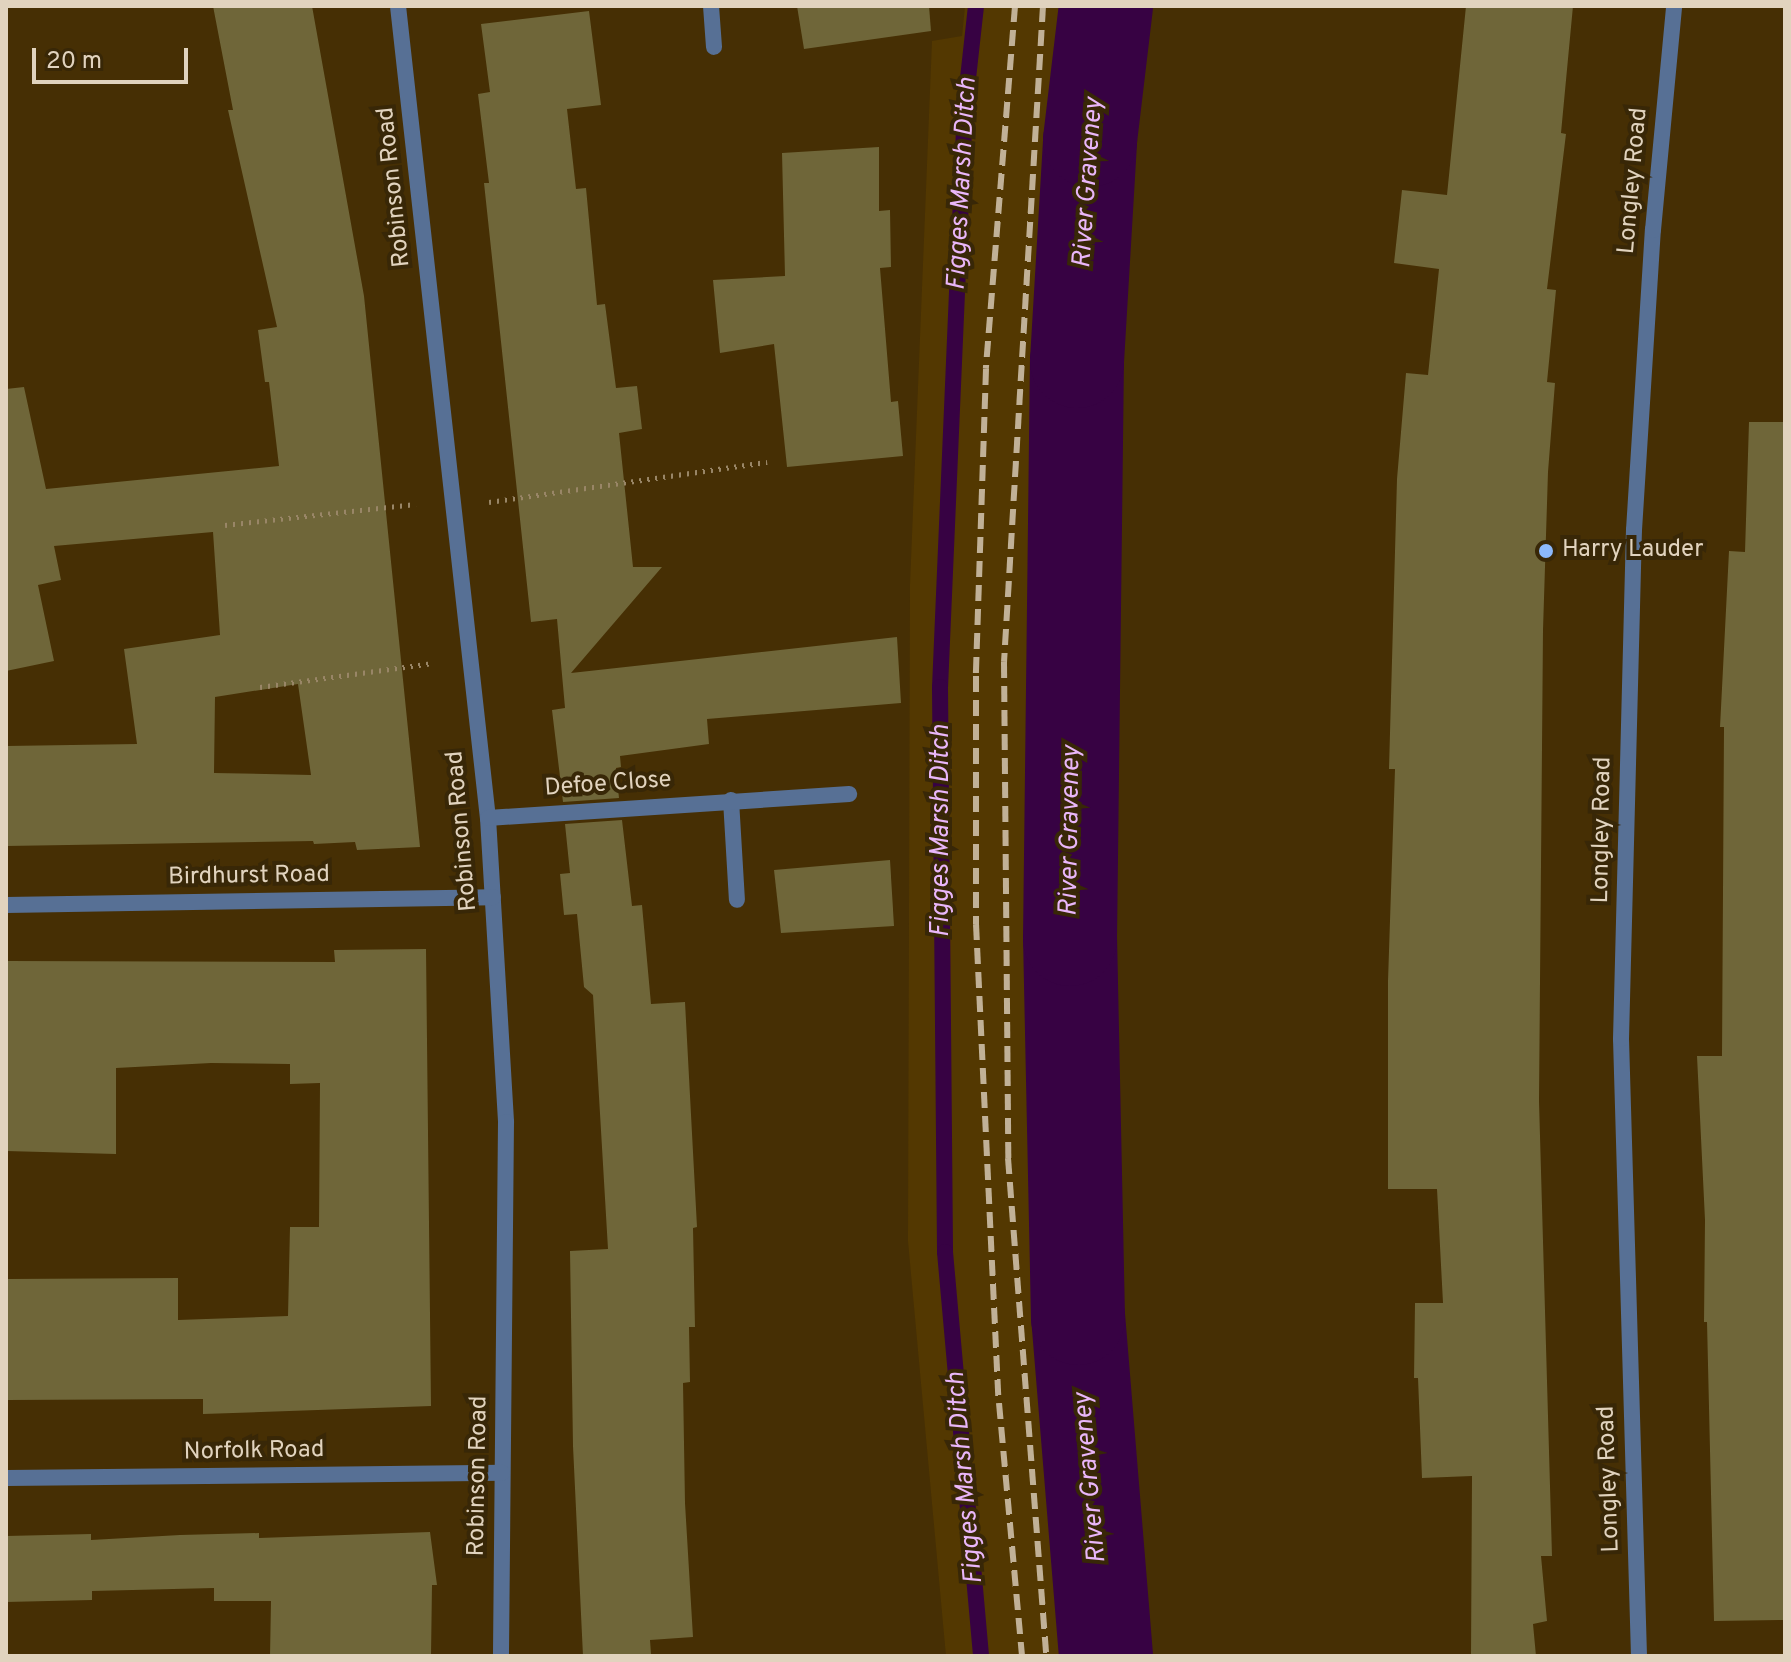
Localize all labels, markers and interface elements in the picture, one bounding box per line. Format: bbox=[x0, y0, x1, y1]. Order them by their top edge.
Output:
scale bar bbox=[36, 32, 192, 82]
text: 20 m bbox=[46, 47, 102, 77]
water label: Figges Marsh Ditch bbox=[942, 77, 984, 291]
water label: River Graveney bbox=[1067, 97, 1111, 269]
street label: Robinson Road bbox=[372, 106, 418, 268]
street label: Longley Road bbox=[1613, 107, 1655, 255]
place label: Harry Lauder bbox=[1562, 537, 1704, 565]
marker: Harry Lauder bbox=[1537, 542, 1555, 560]
water label: Figges Marsh Ditch bbox=[926, 725, 958, 937]
water label: River Graveney bbox=[1054, 745, 1088, 917]
street label: Robinson Road bbox=[442, 750, 484, 912]
street label: Longley Road bbox=[1587, 756, 1619, 904]
street label: Defoe Close bbox=[544, 766, 672, 804]
street label: Birdhurst Road bbox=[168, 861, 330, 893]
water label: Figges Marsh Ditch bbox=[941, 1371, 991, 1585]
water label: River Graveney bbox=[1068, 1391, 1114, 1565]
street label: Robinson Road bbox=[463, 1395, 495, 1557]
street label: Longley Road bbox=[1593, 1405, 1627, 1553]
street label: Norfolk Road bbox=[183, 1436, 325, 1468]

